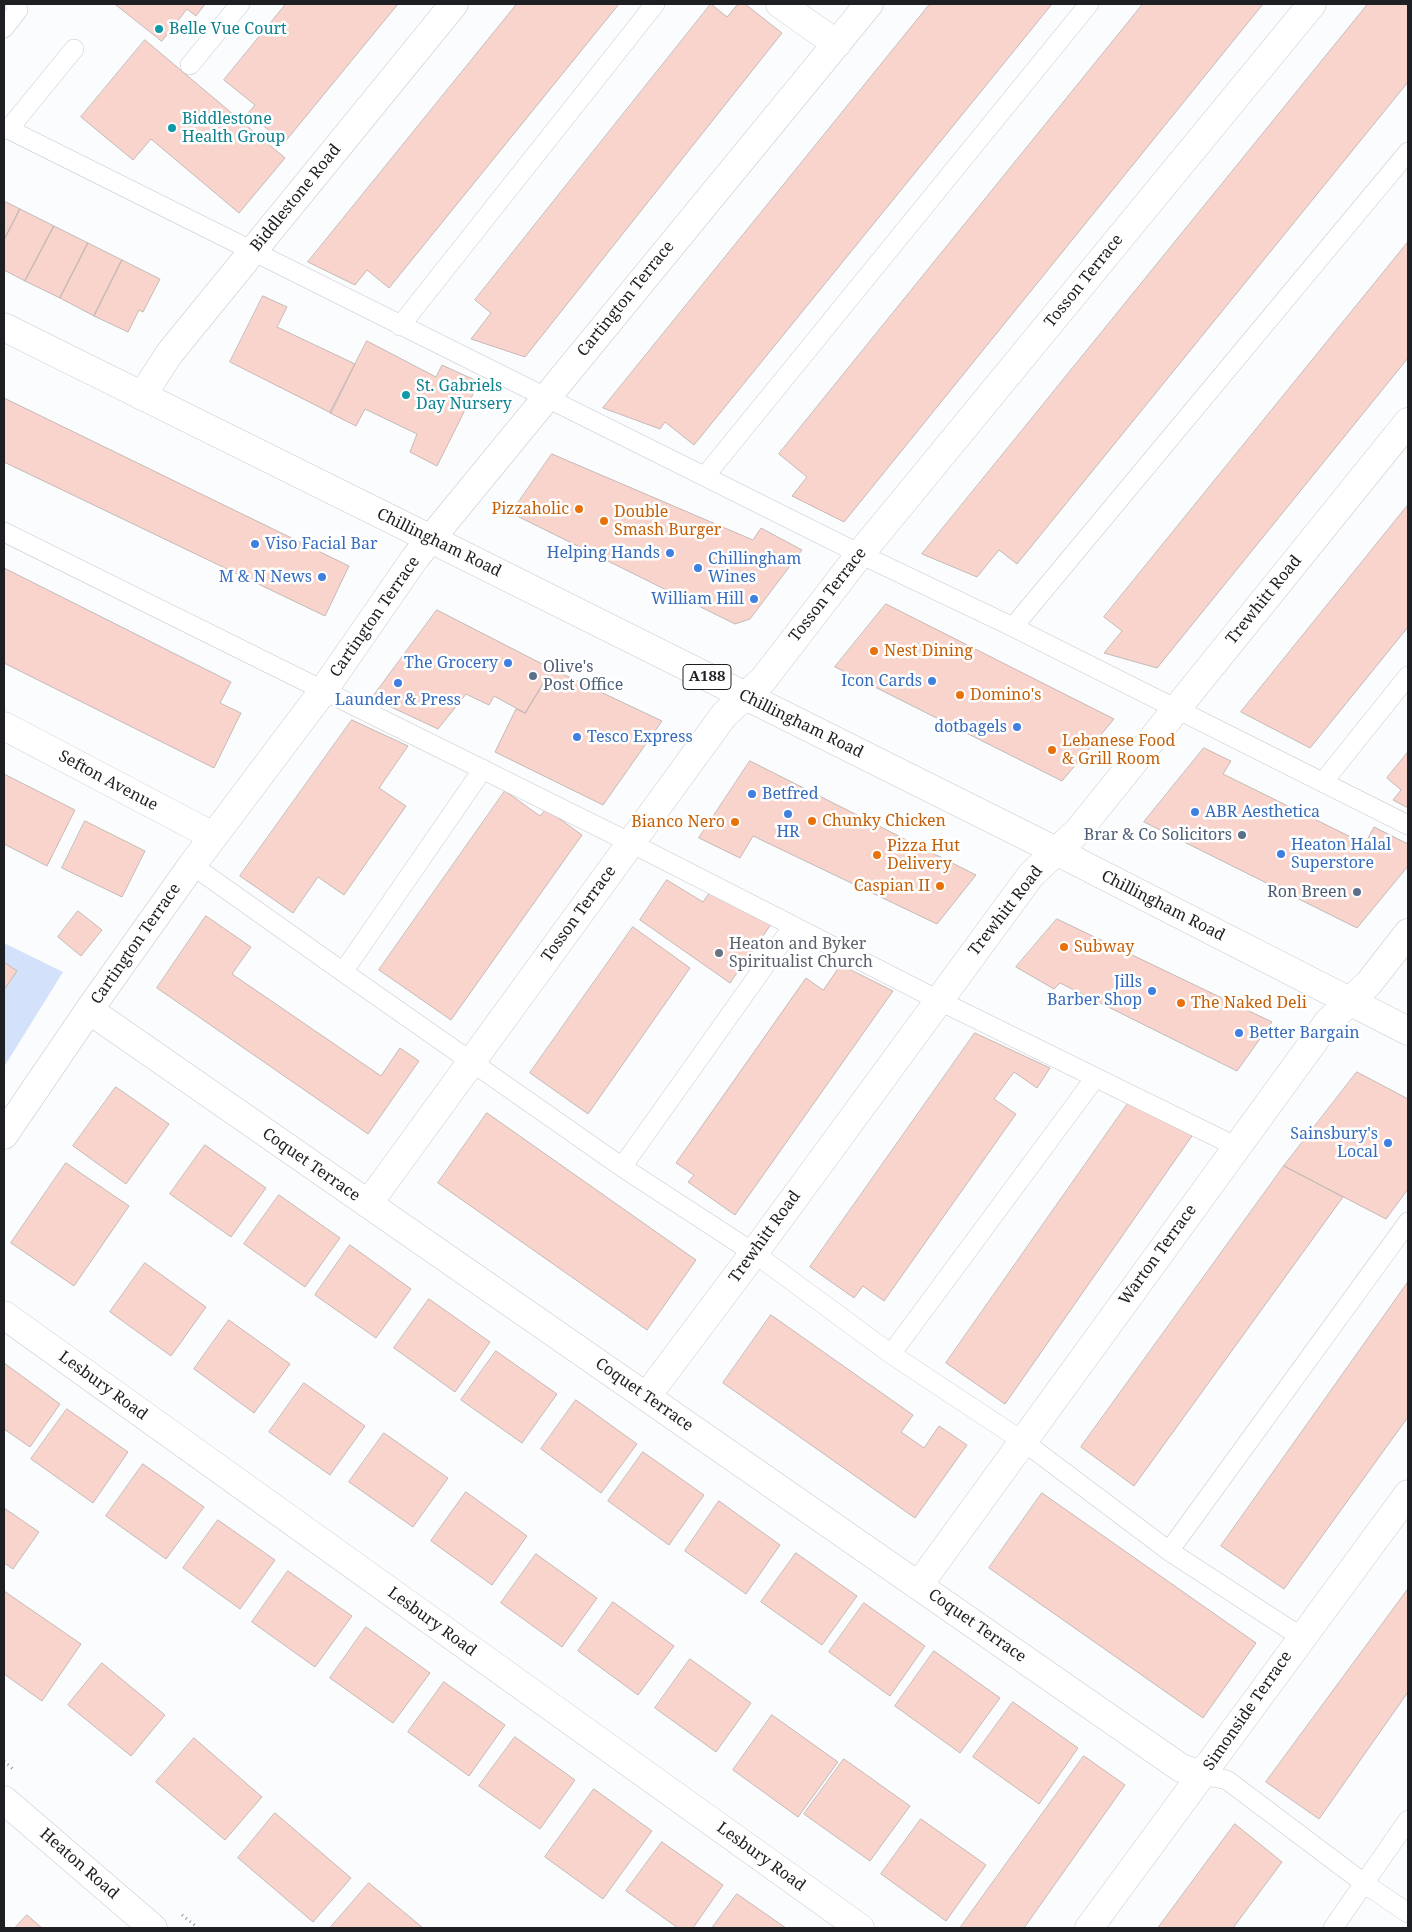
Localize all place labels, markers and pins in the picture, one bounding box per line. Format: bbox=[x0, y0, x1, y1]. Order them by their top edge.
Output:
place label: Belle Vue Court bbox=[169, 19, 287, 39]
marker: Belle Vue Court bbox=[153, 23, 165, 35]
place label: Biddlestone Health Group bbox=[182, 109, 285, 147]
marker: Biddlestone Health Group bbox=[166, 122, 178, 134]
place label: St. Gabriels Day Nursery bbox=[416, 376, 512, 414]
marker: St. Gabriels Day Nursery bbox=[400, 389, 412, 401]
place label: Pizzaholic bbox=[492, 499, 569, 519]
place label: Double Smash Burger bbox=[614, 502, 721, 540]
marker: Pizzaholic bbox=[573, 503, 585, 515]
marker: Double Smash Burger bbox=[598, 515, 610, 527]
place label: Viso Facial Bar bbox=[265, 534, 377, 554]
marker: Viso Facial Bar bbox=[249, 538, 261, 550]
place label: Helping Hands bbox=[547, 543, 660, 563]
marker: Helping Hands bbox=[664, 547, 676, 559]
place label: Chillingham Wines bbox=[708, 549, 801, 587]
marker: Chillingham Wines bbox=[692, 562, 704, 574]
place label: M & N News bbox=[219, 567, 312, 587]
marker: M & N News bbox=[316, 571, 328, 583]
place label: William Hill bbox=[651, 589, 744, 609]
marker: William Hill bbox=[748, 593, 760, 605]
place label: Nest Dining bbox=[884, 641, 973, 661]
marker: Nest Dining bbox=[868, 645, 880, 657]
place label: The Grocery bbox=[404, 653, 498, 673]
marker: The Grocery bbox=[502, 657, 514, 669]
place label: Olive's Post Office bbox=[543, 657, 623, 695]
marker: Olive's Post Office bbox=[527, 670, 539, 682]
place label: Icon Cards bbox=[841, 671, 922, 691]
marker: Icon Cards bbox=[926, 675, 938, 687]
marker: Launder & Press bbox=[392, 677, 404, 689]
place label: Domino's bbox=[970, 685, 1041, 705]
marker: Domino's bbox=[954, 689, 966, 701]
place label: Launder & Press bbox=[335, 690, 461, 710]
place label: dotbagels bbox=[934, 717, 1007, 737]
marker: dotbagels bbox=[1011, 721, 1023, 733]
place label: Tesco Express bbox=[587, 727, 693, 747]
marker: Tesco Express bbox=[571, 731, 583, 743]
place label: Lebanese Food & Grill Room bbox=[1062, 731, 1175, 769]
marker: Lebanese Food & Grill Room bbox=[1046, 744, 1058, 756]
place label: Betfred bbox=[762, 784, 818, 804]
marker: Betfred bbox=[746, 788, 758, 800]
place label: ABR Aesthetica bbox=[1205, 802, 1320, 822]
marker: ABR Aesthetica bbox=[1189, 806, 1201, 818]
marker: HR bbox=[782, 808, 794, 820]
place label: Chunky Chicken bbox=[822, 811, 946, 831]
place label: Bianco Nero bbox=[631, 812, 725, 832]
marker: Chunky Chicken bbox=[806, 815, 818, 827]
marker: Bianco Nero bbox=[729, 816, 741, 828]
place label: HR bbox=[776, 822, 800, 842]
place label: Brar & Co Solicitors bbox=[1084, 825, 1232, 845]
marker: Brar & Co Solicitors bbox=[1236, 829, 1248, 841]
place label: Heaton Halal Superstore bbox=[1291, 835, 1391, 873]
place label: Pizza Hut Delivery bbox=[887, 836, 960, 874]
marker: Heaton Halal Superstore bbox=[1275, 848, 1287, 860]
marker: Pizza Hut Delivery bbox=[871, 849, 883, 861]
place label: Caspian II bbox=[854, 876, 930, 896]
marker: Caspian II bbox=[934, 880, 946, 892]
place label: Ron Breen bbox=[1267, 882, 1347, 902]
marker: Ron Breen bbox=[1351, 886, 1363, 898]
place label: Heaton and Byker Spiritualist Church bbox=[729, 934, 873, 972]
place label: Subway bbox=[1074, 937, 1134, 957]
marker: Subway bbox=[1058, 941, 1070, 953]
marker: Heaton and Byker Spiritualist Church bbox=[713, 947, 725, 959]
place label: Jills Barber Shop bbox=[1047, 972, 1142, 1010]
marker: Jills Barber Shop bbox=[1146, 985, 1158, 997]
place label: The Naked Deli bbox=[1191, 993, 1307, 1013]
marker: The Naked Deli bbox=[1175, 997, 1187, 1009]
place label: Better Bargain bbox=[1249, 1023, 1360, 1043]
marker: Better Bargain bbox=[1233, 1027, 1245, 1039]
place label: Sainsbury's Local bbox=[1290, 1124, 1378, 1162]
marker: Sainsbury's Local bbox=[1382, 1137, 1394, 1149]

